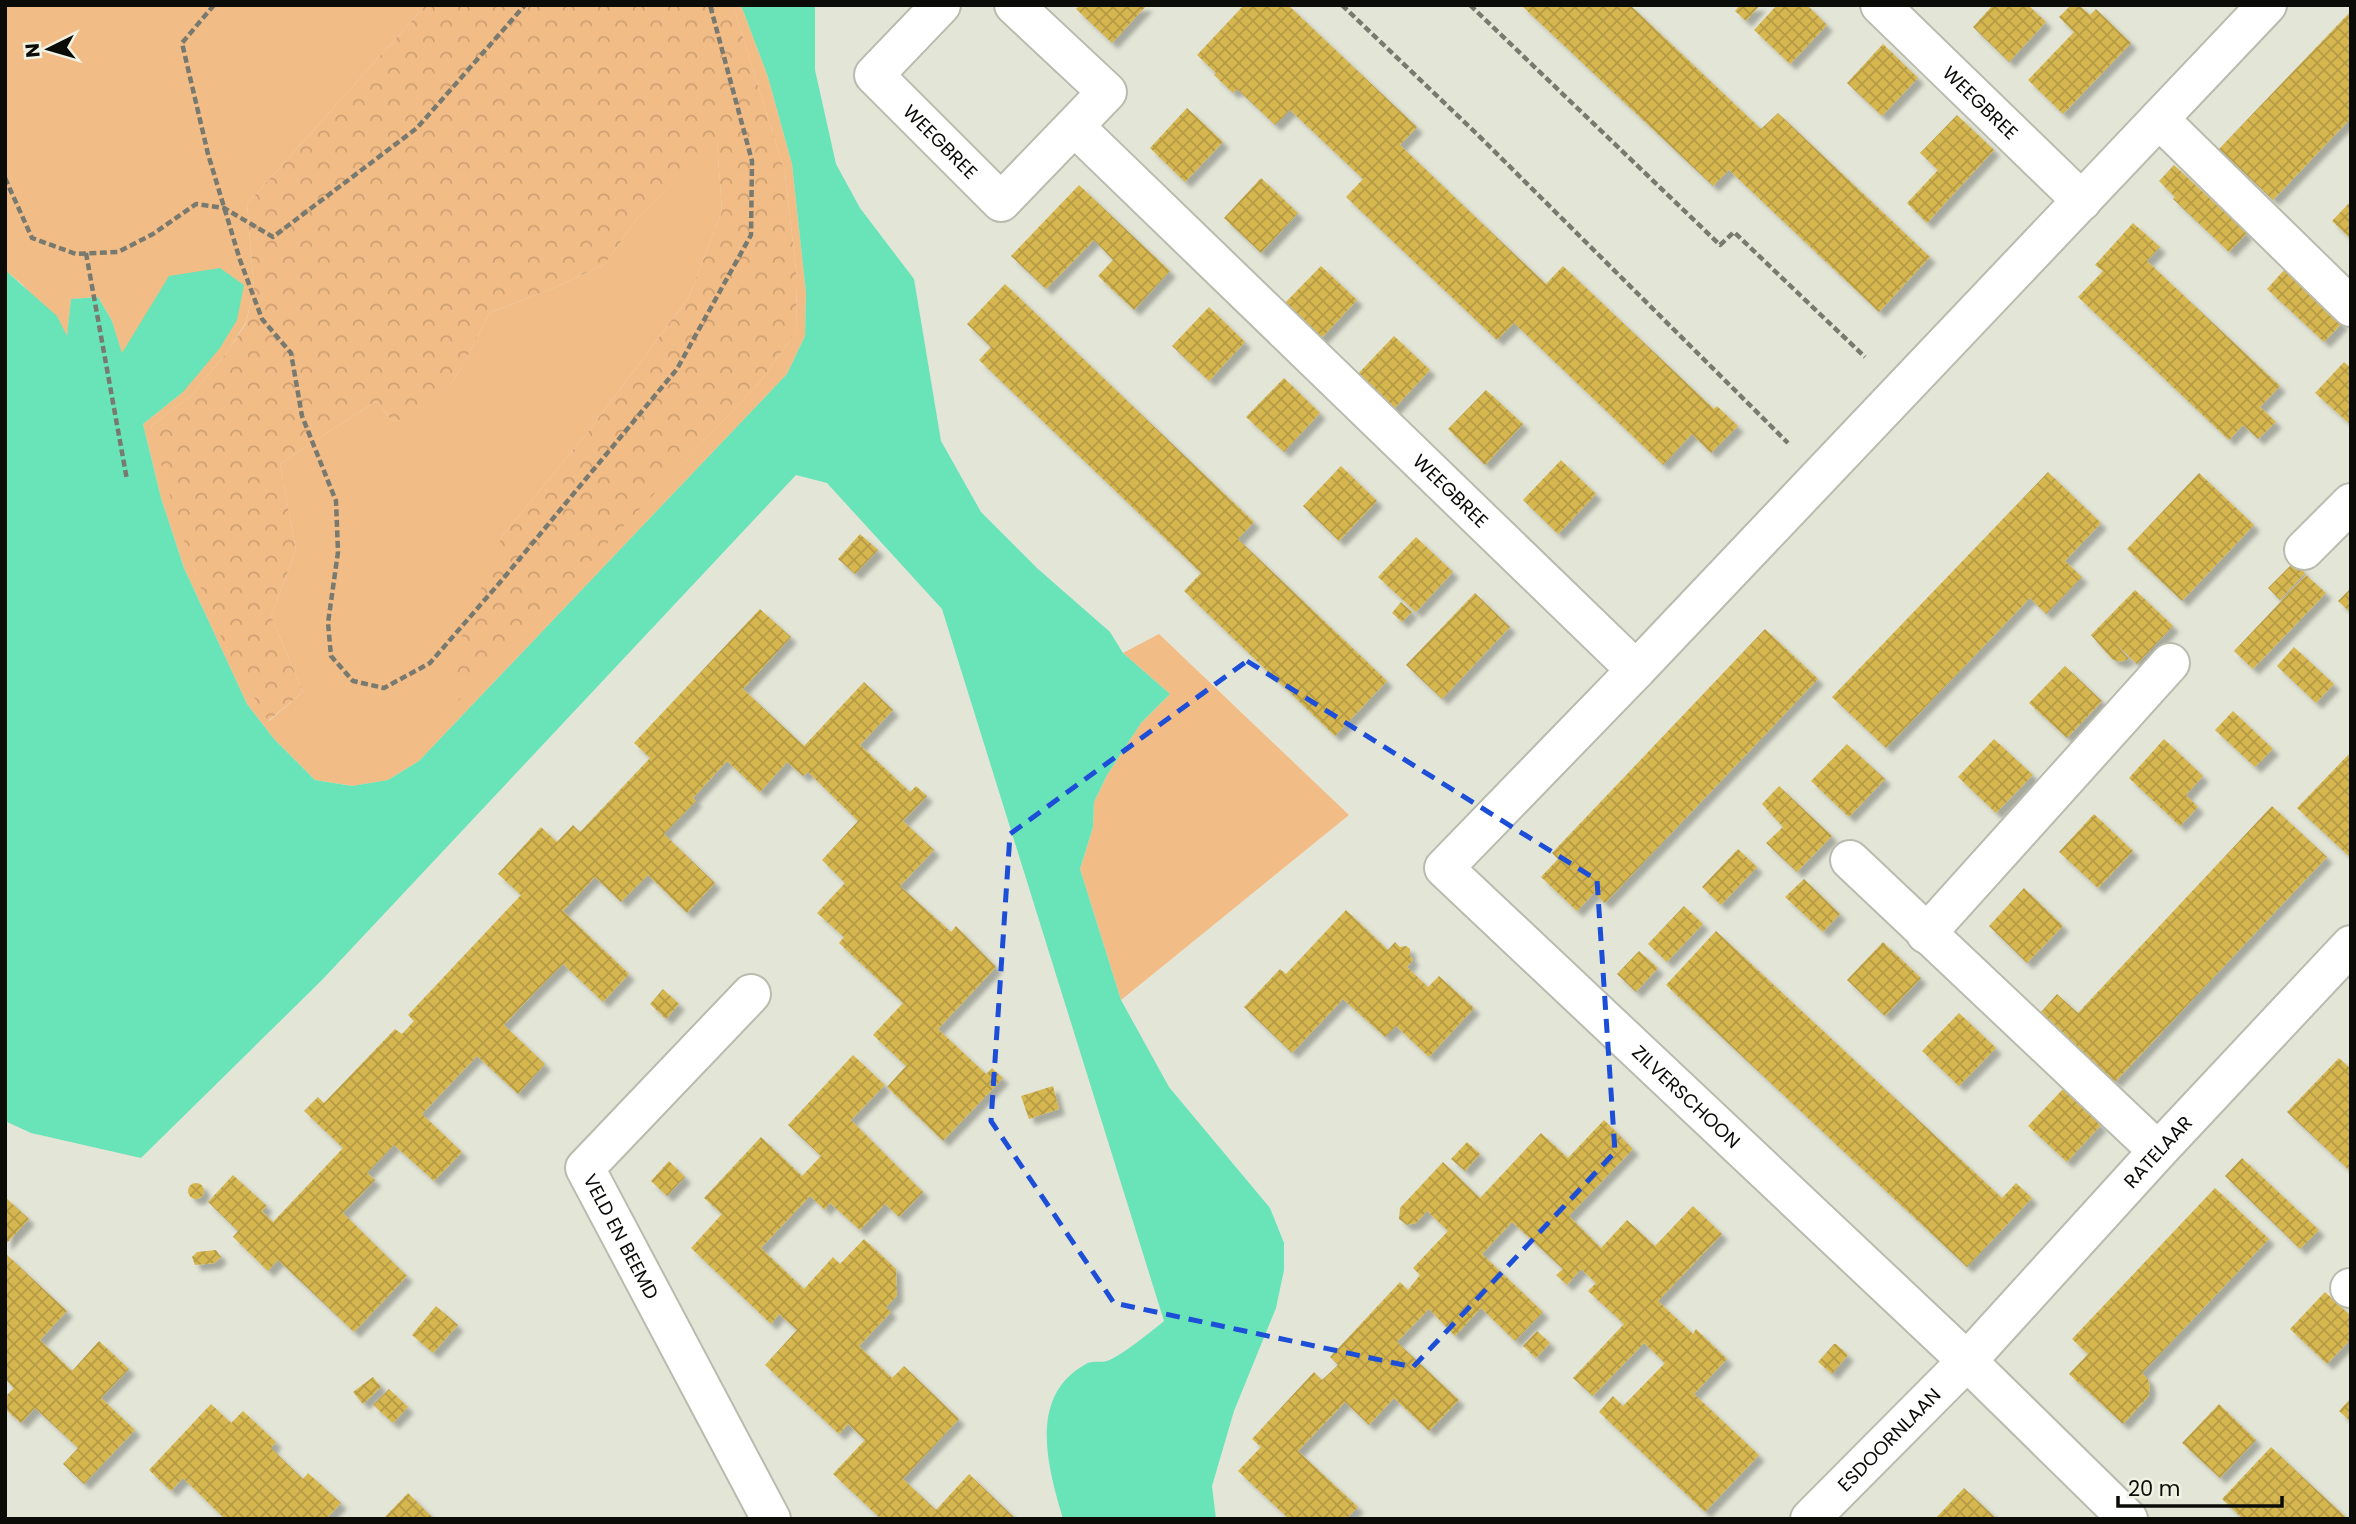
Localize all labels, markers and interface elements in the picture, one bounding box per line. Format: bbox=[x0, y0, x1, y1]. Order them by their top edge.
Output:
north arrow bbox=[14, 14, 84, 84]
text: N bbox=[18, 42, 47, 59]
street label: WEEGBREE bbox=[1937, 60, 2024, 145]
street label: WEEGBREE bbox=[897, 98, 984, 185]
street label: WEEGBREE bbox=[1407, 448, 1495, 534]
street label: ZILVERSCHOON bbox=[1626, 1039, 1746, 1154]
street label: RATELAAR bbox=[2117, 1109, 2198, 1194]
street label: VELD EN BEEMD bbox=[577, 1169, 666, 1304]
street label: ESDOORNLAAN bbox=[1831, 1382, 1947, 1497]
scale bar bbox=[2118, 1464, 2282, 1508]
text: 20 m bbox=[2128, 1474, 2181, 1503]

